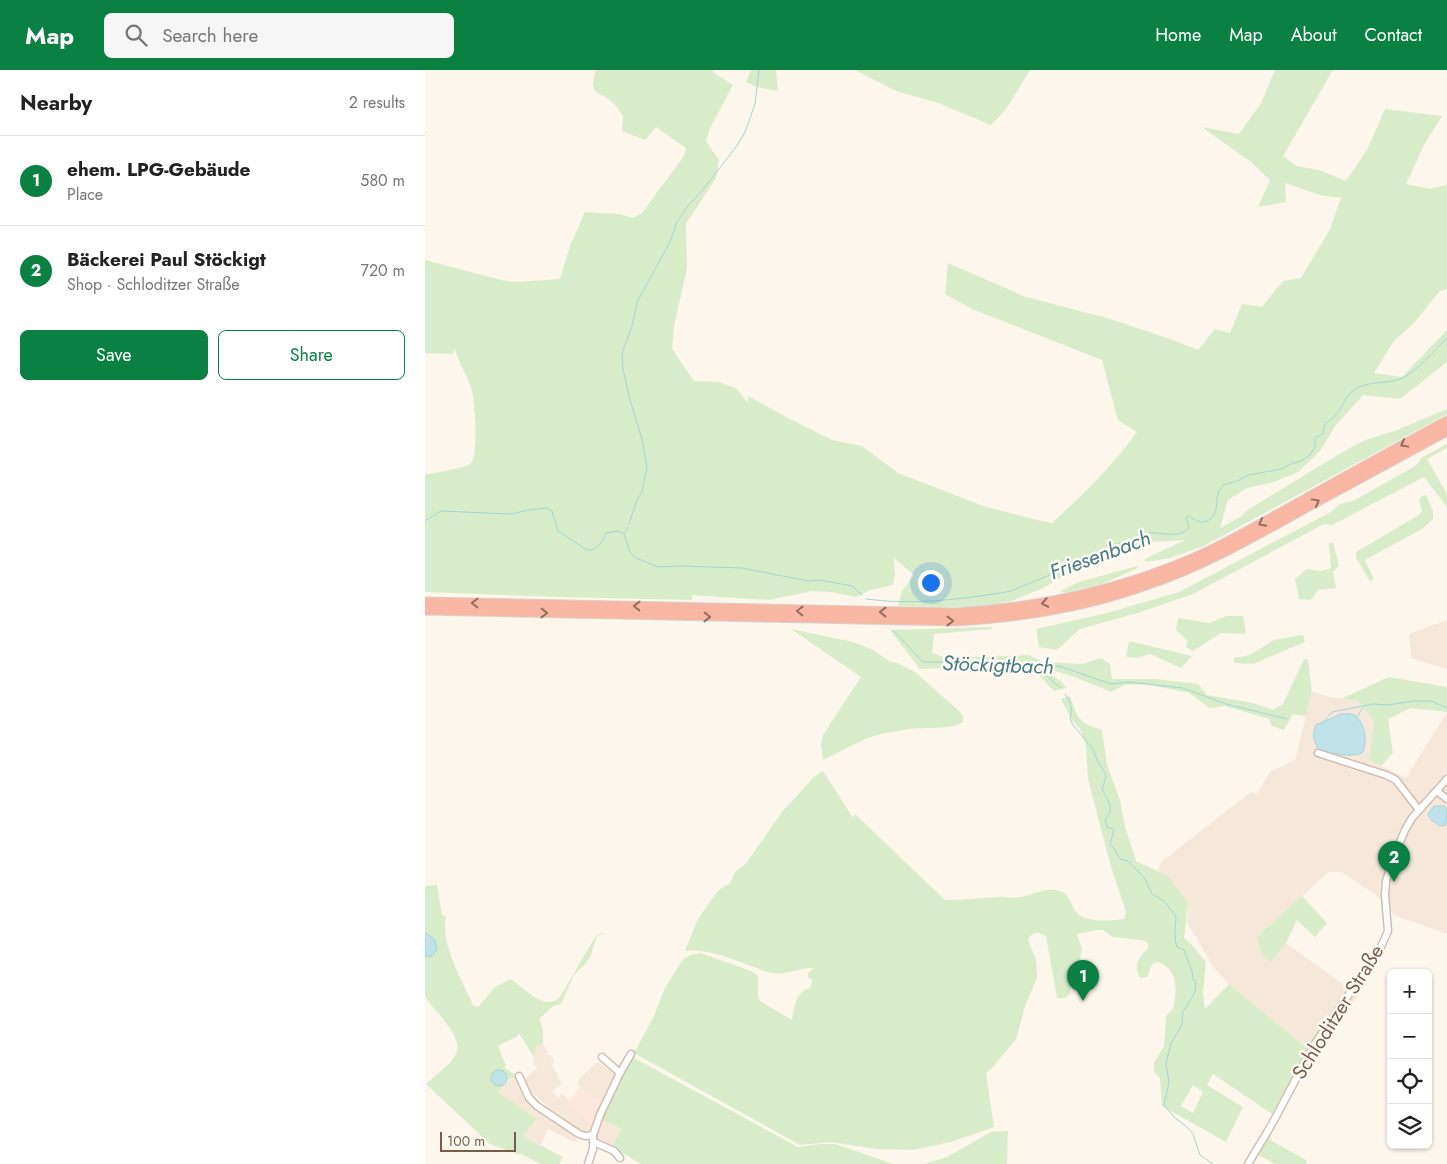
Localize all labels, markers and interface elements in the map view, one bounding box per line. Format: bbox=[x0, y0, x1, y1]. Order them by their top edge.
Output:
search box bbox=[104, 13, 454, 58]
text: Map bbox=[25, 18, 74, 53]
icon: search bbox=[122, 21, 150, 49]
text: Search here bbox=[162, 22, 258, 49]
text: Home bbox=[1155, 22, 1201, 48]
text: Map bbox=[1229, 22, 1263, 48]
text: About bbox=[1291, 22, 1336, 48]
text: Contact bbox=[1364, 22, 1422, 48]
text: Nearby bbox=[20, 88, 92, 118]
text: 2 results bbox=[349, 91, 405, 114]
text: ehem. LPG-Gebäude bbox=[67, 156, 250, 183]
text: 1 bbox=[32, 169, 40, 192]
text: 580 m bbox=[360, 169, 405, 192]
text: Place bbox=[67, 183, 103, 206]
text: Bäckerei Paul Stöckigt bbox=[67, 246, 266, 273]
text: 2 bbox=[31, 259, 41, 282]
text: 720 m bbox=[361, 259, 405, 282]
text: Shop · Schloditzer Straße bbox=[67, 273, 240, 296]
button: Save bbox=[20, 330, 208, 380]
button: Share bbox=[218, 330, 405, 380]
one-way arrow bbox=[1400, 438, 1409, 448]
one-way arrow bbox=[1311, 499, 1320, 509]
one-way arrow bbox=[1258, 517, 1267, 527]
water label: Friesenbach bbox=[1045, 523, 1155, 587]
your location bbox=[918, 570, 944, 596]
one-way arrow bbox=[1041, 597, 1049, 607]
one-way arrow bbox=[471, 598, 478, 608]
one-way arrow bbox=[633, 601, 641, 612]
one-way arrow bbox=[796, 605, 804, 616]
one-way arrow bbox=[879, 607, 887, 618]
one-way arrow bbox=[540, 608, 548, 618]
one-way arrow bbox=[703, 612, 711, 622]
one-way arrow bbox=[946, 616, 954, 626]
water label: Stöckigtbach bbox=[942, 648, 1054, 682]
pin: 2 bbox=[1378, 841, 1410, 882]
street label: Schloditzer Straße bbox=[1285, 939, 1391, 1085]
pin: 1 bbox=[1067, 960, 1099, 1001]
map controls bbox=[1387, 969, 1432, 1149]
button: + bbox=[1387, 969, 1432, 1014]
button: − bbox=[1387, 1014, 1432, 1059]
button: locate bbox=[1387, 1059, 1432, 1104]
button: layers bbox=[1387, 1104, 1432, 1149]
scale bar bbox=[440, 1129, 516, 1152]
text: 100 m bbox=[447, 1131, 485, 1151]

